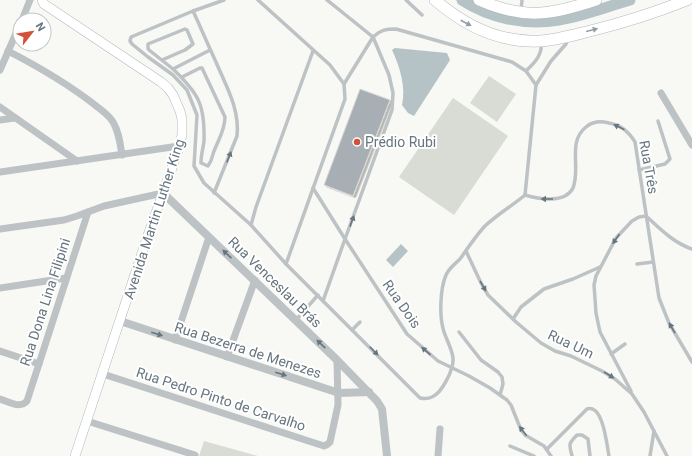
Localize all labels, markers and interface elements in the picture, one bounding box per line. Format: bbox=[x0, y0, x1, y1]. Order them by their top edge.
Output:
north arrow bbox=[12, 12, 52, 52]
text: N bbox=[33, 20, 48, 34]
one-way arrow bbox=[460, 20, 472, 26]
one-way arrow bbox=[586, 27, 598, 33]
one-way arrow bbox=[613, 124, 625, 130]
place label: Prédio Rubi bbox=[365, 134, 436, 150]
street label: Avenida Martin Luther King bbox=[120, 137, 188, 301]
marker: Prédio Rubi bbox=[352, 137, 362, 147]
street label: Rua Três bbox=[636, 139, 662, 195]
one-way arrow bbox=[226, 150, 232, 162]
one-way arrow bbox=[540, 196, 553, 202]
one-way arrow bbox=[349, 215, 355, 227]
street label: Rua Venceslau Brás bbox=[225, 233, 325, 331]
one-way arrow bbox=[612, 233, 620, 244]
street label: Rua Dona Lina Filipini bbox=[17, 236, 73, 368]
one-way arrow bbox=[223, 250, 232, 259]
street label: Rua Dois bbox=[380, 277, 424, 331]
one-way arrow bbox=[479, 280, 486, 292]
street label: Rua Bezerra de Menezes bbox=[173, 319, 323, 381]
one-way arrow bbox=[669, 322, 676, 334]
street label: Rua Um bbox=[546, 326, 596, 362]
one-way arrow bbox=[151, 331, 163, 337]
one-way arrow bbox=[316, 339, 326, 349]
one-way arrow bbox=[369, 346, 379, 356]
one-way arrow bbox=[422, 347, 431, 356]
street label: Rua Pedro Pinto de Carvalho bbox=[134, 364, 308, 434]
one-way arrow bbox=[275, 371, 287, 377]
one-way arrow bbox=[603, 372, 615, 379]
one-way arrow bbox=[519, 425, 527, 436]

